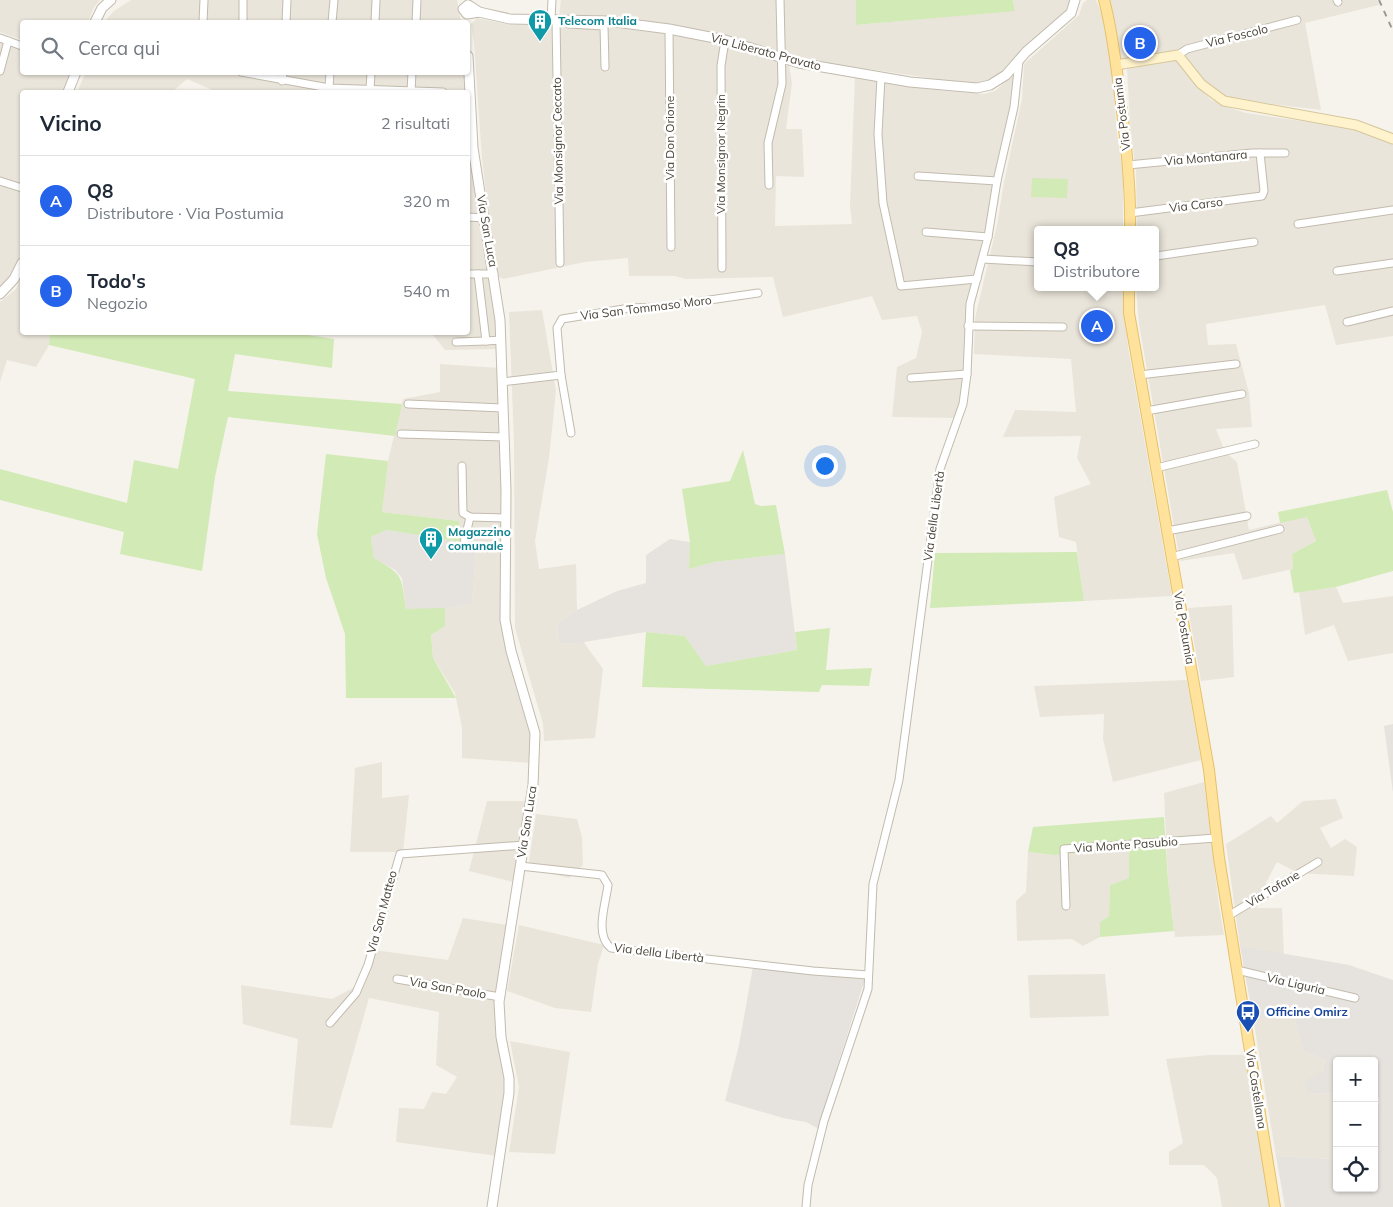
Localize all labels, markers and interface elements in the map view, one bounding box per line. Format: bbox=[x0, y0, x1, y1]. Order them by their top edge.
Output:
building icon: Telecom Italia bbox=[527, 8, 553, 42]
place label: Telecom Italia bbox=[558, 13, 637, 28]
search box bbox=[20, 20, 470, 75]
street label: Via Foscolo bbox=[1204, 21, 1270, 50]
pin: B bbox=[1124, 24, 1156, 62]
street label: Via Liberato Pravato bbox=[709, 30, 823, 74]
icon: search bbox=[38, 34, 66, 62]
text: Cerca qui bbox=[78, 36, 160, 60]
street label: Via Monsignor Ceccato bbox=[549, 77, 566, 205]
street label: Via Postumia bbox=[1110, 77, 1133, 151]
street label: Via Monsignor Negrin bbox=[713, 94, 728, 214]
street label: Via Don Orione bbox=[662, 96, 677, 180]
text: Vicino bbox=[40, 110, 102, 136]
text: 2 risultati bbox=[381, 113, 450, 133]
street label: Via Montanara bbox=[1164, 146, 1248, 169]
text: Q8 bbox=[87, 179, 113, 203]
text: A bbox=[50, 191, 62, 211]
text: 320 m bbox=[403, 191, 450, 211]
street label: Via San Luca bbox=[474, 194, 501, 268]
street label: Via Carso bbox=[1168, 194, 1224, 215]
text: Distributore · Via Postumia bbox=[87, 203, 284, 223]
popup bbox=[1034, 226, 1159, 291]
text: Q8 bbox=[1053, 237, 1079, 261]
text: Distributore bbox=[1053, 261, 1140, 281]
text: Todo's bbox=[87, 269, 146, 293]
text: B bbox=[50, 281, 62, 301]
text: 540 m bbox=[403, 281, 450, 301]
street label: Via San Tommaso Moro bbox=[579, 292, 713, 323]
text: Negozio bbox=[87, 293, 148, 313]
pin: A bbox=[1081, 307, 1113, 345]
your location bbox=[812, 453, 838, 479]
street label: Via della Libertà bbox=[920, 470, 947, 562]
place label: Magazzino comunale bbox=[448, 524, 511, 553]
building icon: Magazzino comunale bbox=[418, 526, 444, 560]
street label: Via Postumia bbox=[1171, 590, 1198, 665]
street label: Via San Luca bbox=[513, 785, 540, 859]
street label: Via Monte Pasubio bbox=[1074, 833, 1179, 856]
street label: Via Tofane bbox=[1243, 867, 1302, 910]
street label: Via San Matteo bbox=[363, 869, 400, 955]
street label: Via della Libertà bbox=[613, 940, 705, 965]
street label: Via Liguria bbox=[1265, 970, 1327, 998]
street label: Via San Paolo bbox=[409, 973, 488, 1002]
bus stop icon: Officine Omirz bbox=[1235, 999, 1261, 1033]
place label: Officine Omirz bbox=[1266, 1004, 1348, 1019]
street label: Via Castellana bbox=[1243, 1048, 1270, 1130]
map controls bbox=[1333, 1057, 1378, 1192]
button: + bbox=[1333, 1057, 1378, 1102]
button: − bbox=[1333, 1102, 1378, 1147]
button: locate bbox=[1333, 1147, 1378, 1192]

